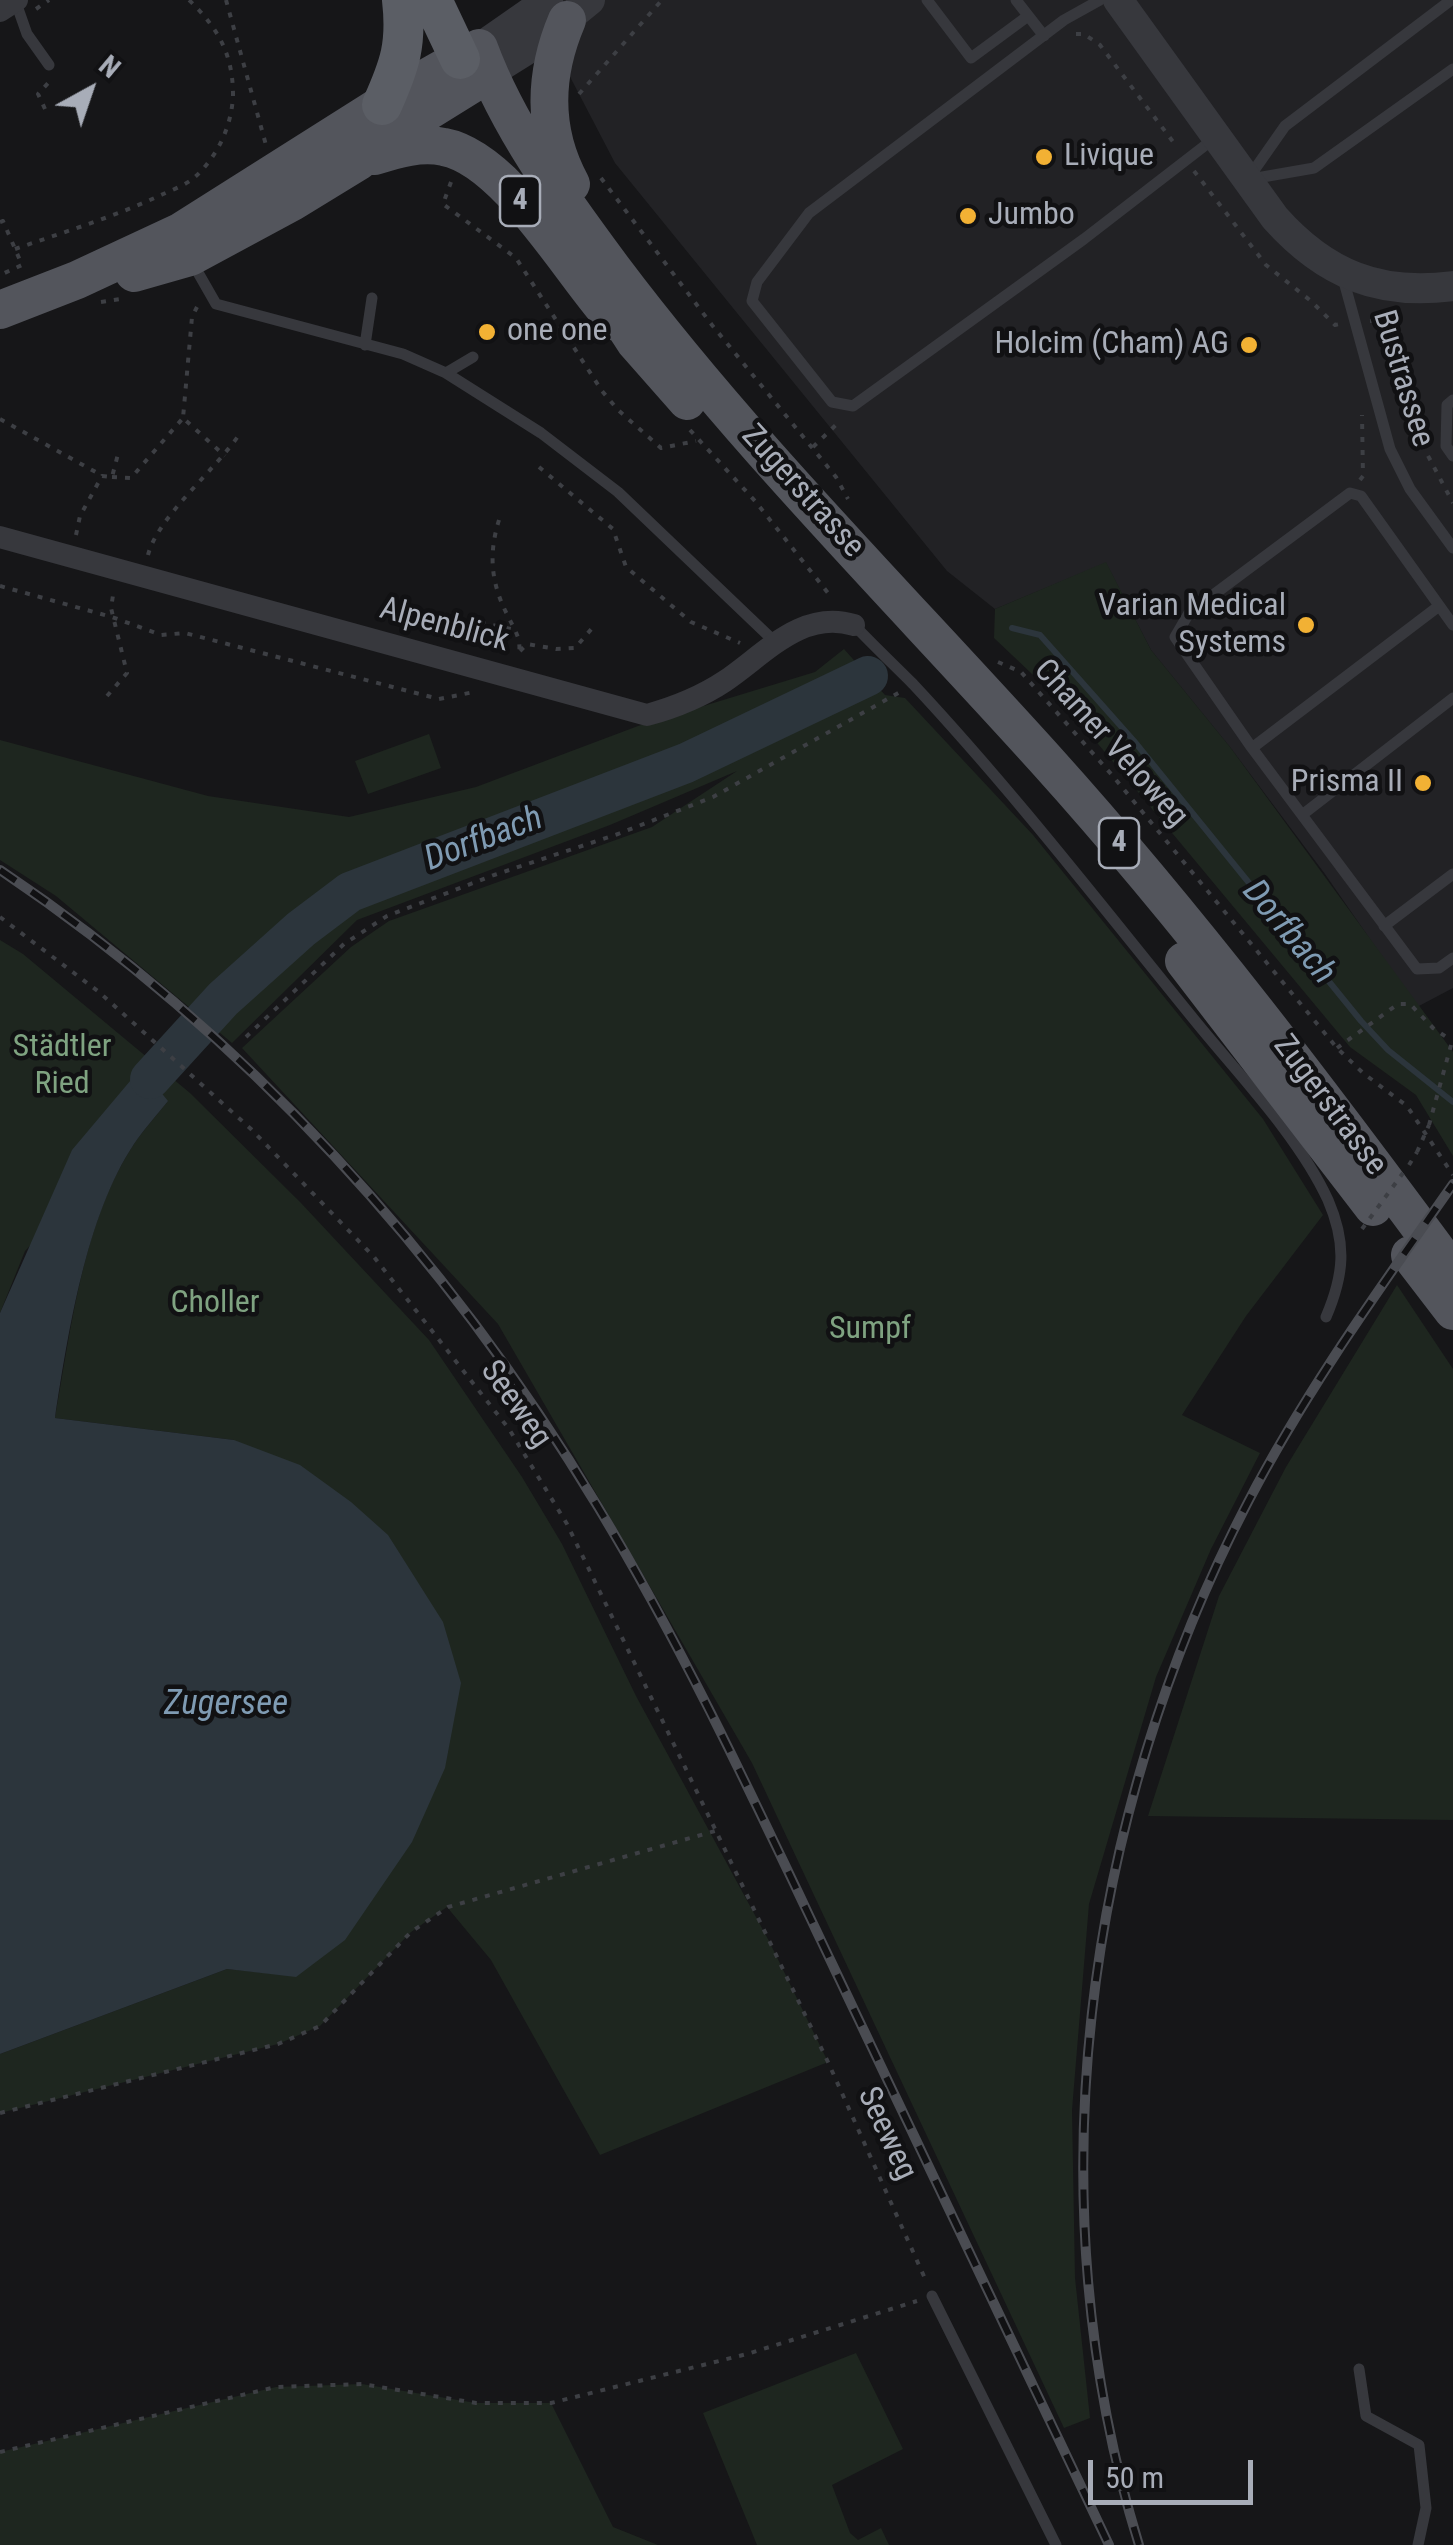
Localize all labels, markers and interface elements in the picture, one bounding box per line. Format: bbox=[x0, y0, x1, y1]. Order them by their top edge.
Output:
north arrow bbox=[40, 40, 140, 140]
text: N bbox=[92, 48, 127, 85]
place label: Livique bbox=[1064, 138, 1154, 176]
marker: Livique bbox=[1033, 146, 1055, 168]
road number: 4 bbox=[500, 176, 540, 226]
place label: Jumbo bbox=[988, 197, 1075, 235]
marker: Jumbo bbox=[957, 205, 979, 227]
street label: Bustrassee bbox=[1363, 306, 1441, 452]
place label: one one bbox=[507, 313, 607, 351]
marker: one one bbox=[476, 321, 498, 343]
place label: Holcim (Cham) AG bbox=[994, 326, 1229, 364]
marker: Holcim (Cham) AG bbox=[1238, 334, 1260, 356]
street label: Zugerstrasse bbox=[732, 418, 872, 566]
place label: Varian Medical Systems bbox=[1098, 588, 1286, 663]
street label: Alpenblick bbox=[375, 590, 513, 662]
marker: Varian Medical Systems bbox=[1295, 614, 1317, 636]
street label: Chamer Veloweg bbox=[1025, 652, 1195, 836]
place label: Prisma II bbox=[1291, 764, 1403, 802]
marker: Prisma II bbox=[1412, 772, 1434, 794]
water label: Dorfbach bbox=[419, 798, 549, 882]
road number: 4 bbox=[1099, 818, 1139, 868]
water label: Dorfbach bbox=[1232, 872, 1344, 994]
park label: Städtler Ried bbox=[13, 1029, 111, 1104]
street label: Zugerstrasse bbox=[1264, 1029, 1394, 1183]
park label: Choller bbox=[170, 1285, 260, 1323]
park label: Sumpf bbox=[829, 1311, 911, 1349]
street label: Seeweg bbox=[471, 1354, 559, 1456]
water label: Zugersee bbox=[164, 1684, 288, 1726]
street label: Seeweg bbox=[848, 2081, 924, 2187]
scale bar bbox=[1093, 2440, 1258, 2502]
text: 50 m bbox=[1105, 2460, 1164, 2495]

